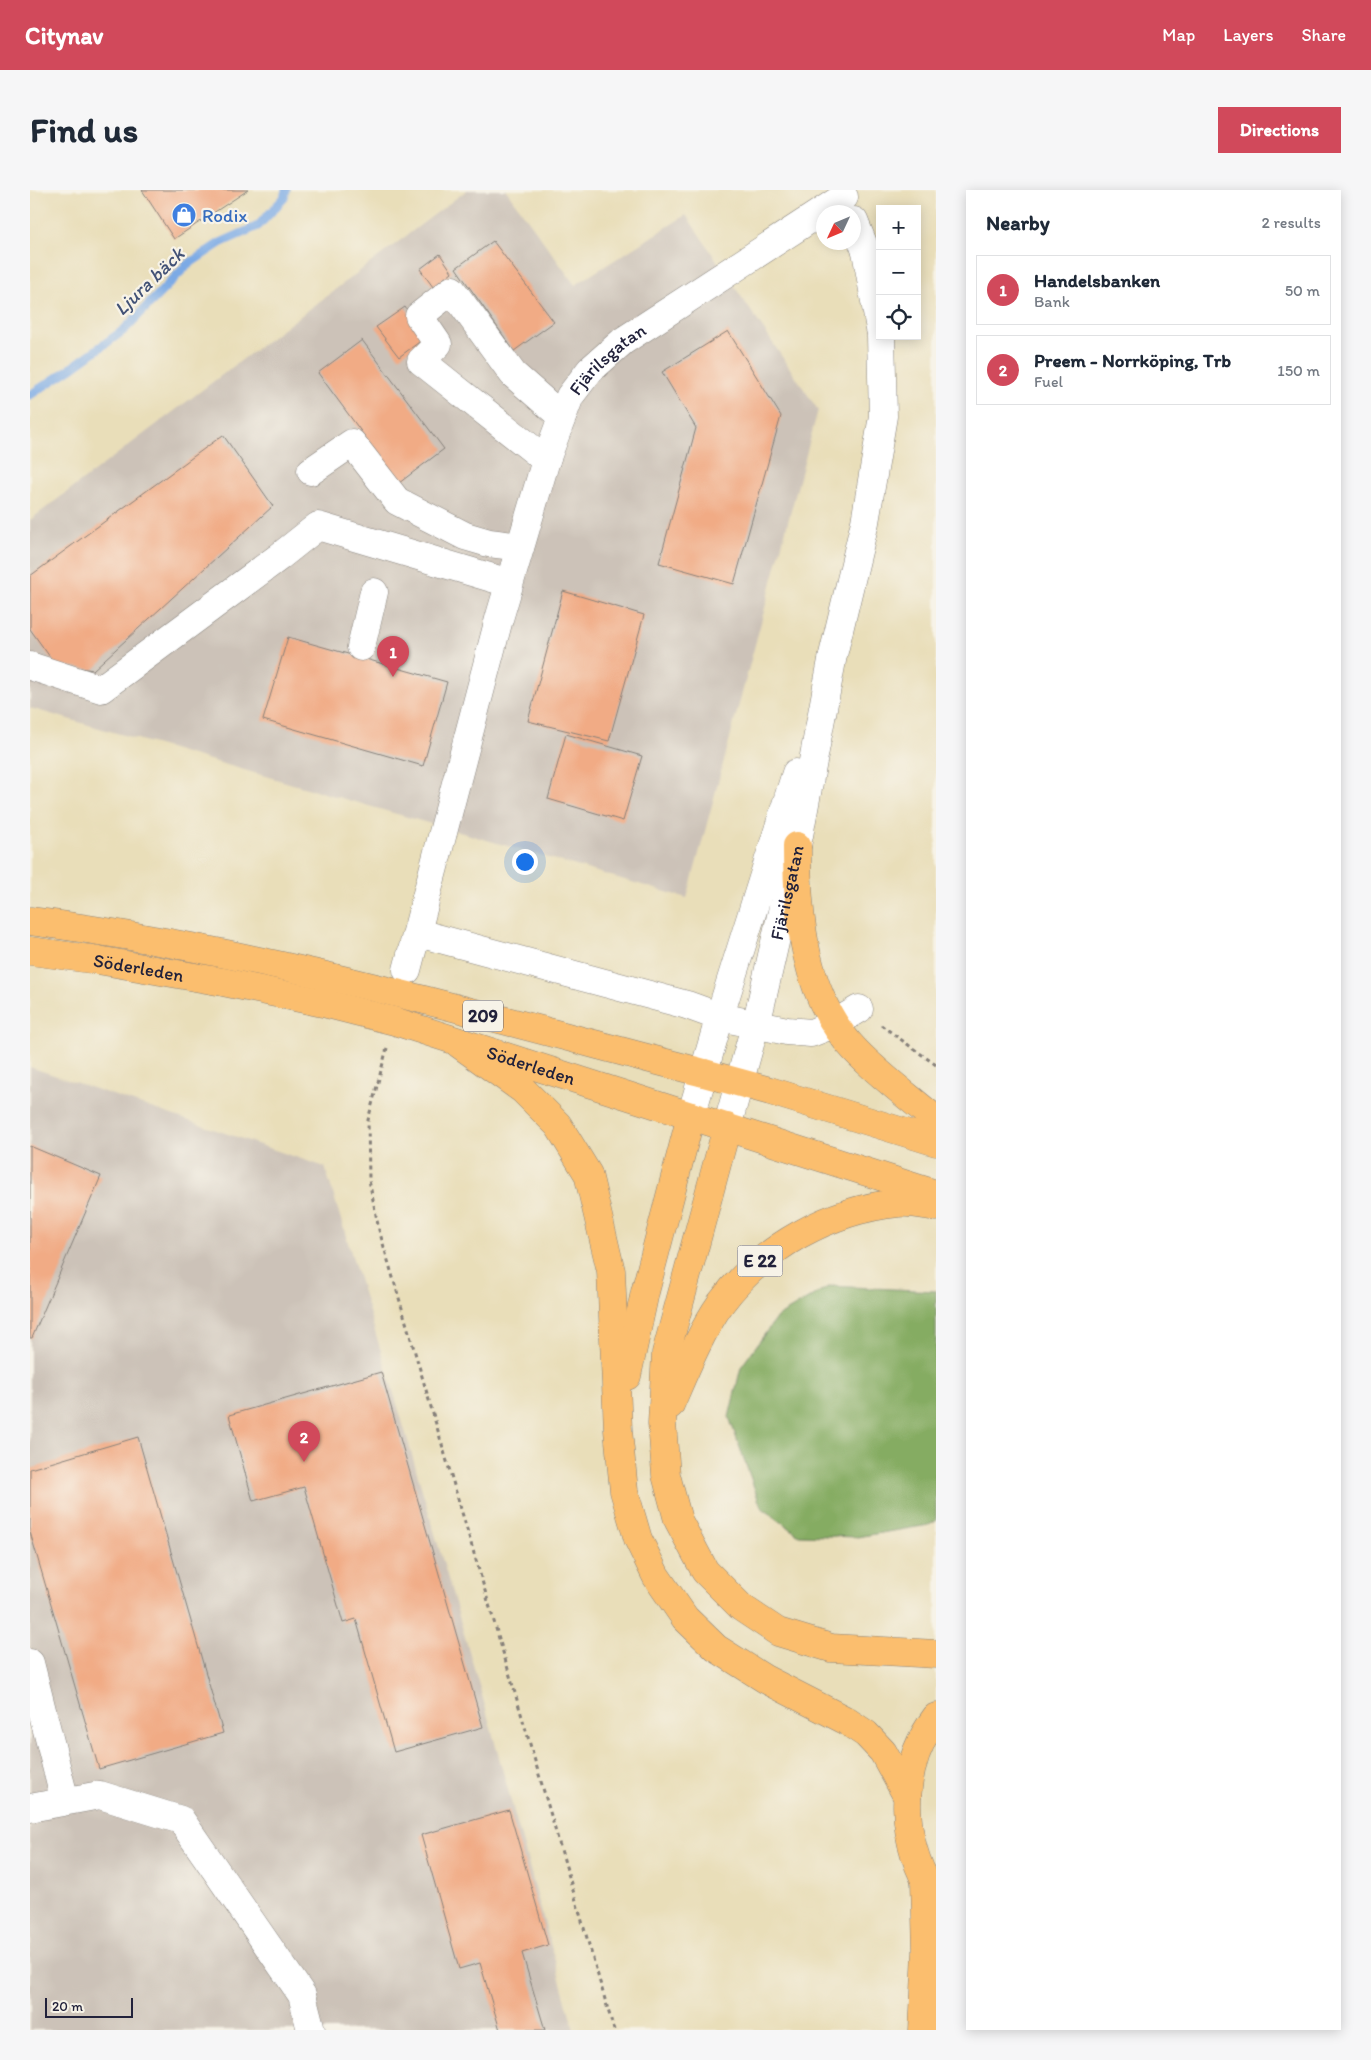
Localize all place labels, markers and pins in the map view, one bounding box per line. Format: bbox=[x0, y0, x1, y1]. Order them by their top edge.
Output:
shop icon: Rodix bbox=[171, 202, 197, 228]
place label: Rodix bbox=[202, 204, 247, 227]
pin: 1 bbox=[377, 636, 409, 677]
pin: 2 bbox=[288, 1421, 320, 1462]

